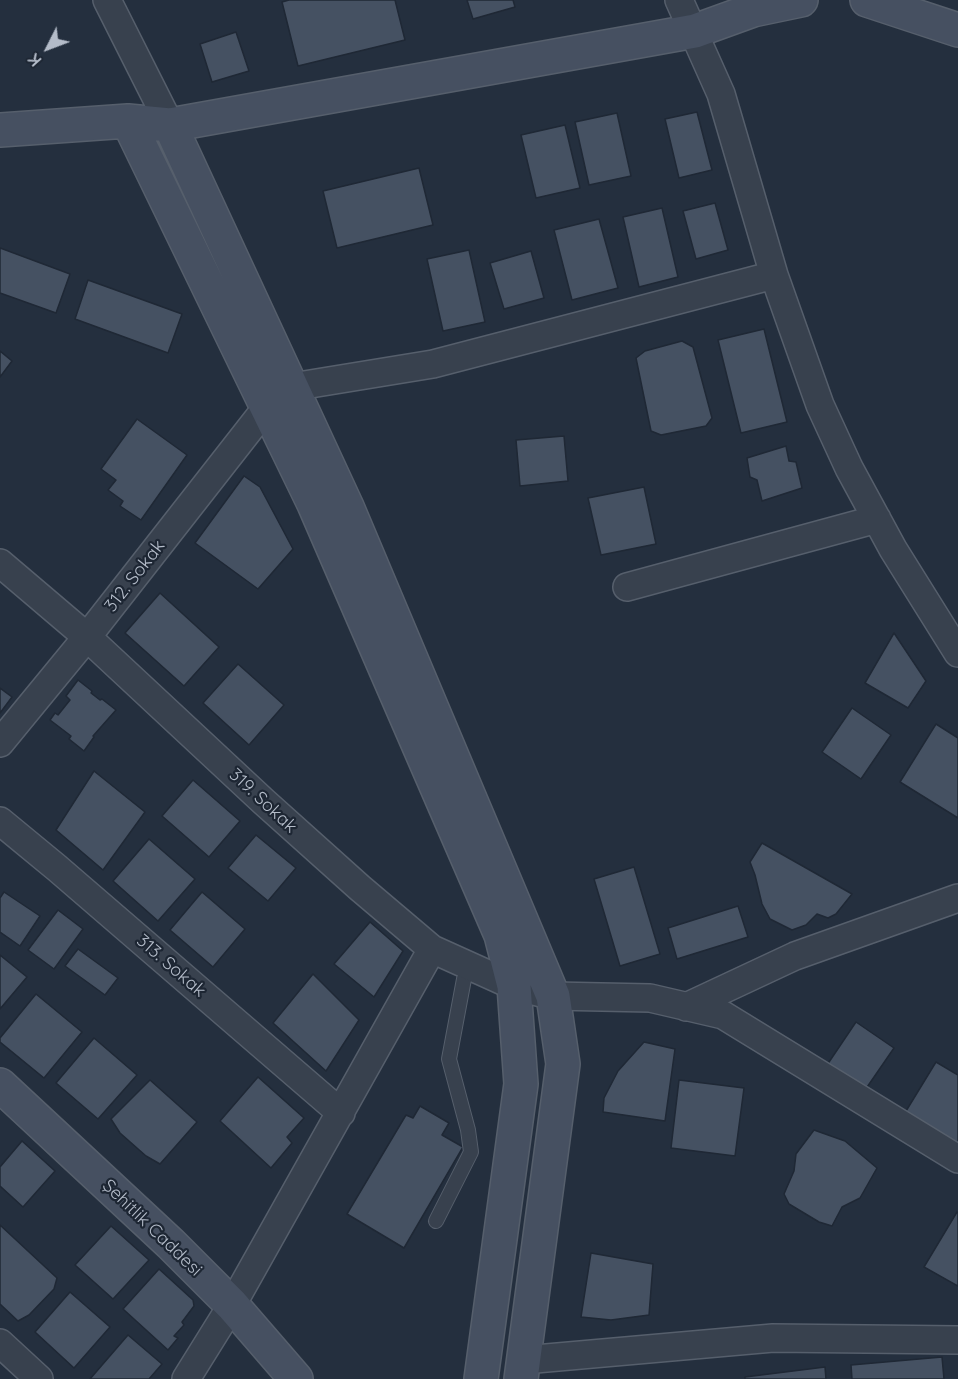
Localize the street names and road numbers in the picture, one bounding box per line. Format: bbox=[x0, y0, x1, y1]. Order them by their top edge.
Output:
street label: 312. Sokak bbox=[100, 536, 170, 616]
street label: 319. Sokak bbox=[225, 764, 301, 838]
street label: 313. Sokak bbox=[132, 930, 210, 1002]
street label: Şehitlik Caddesi bbox=[98, 1175, 206, 1281]

